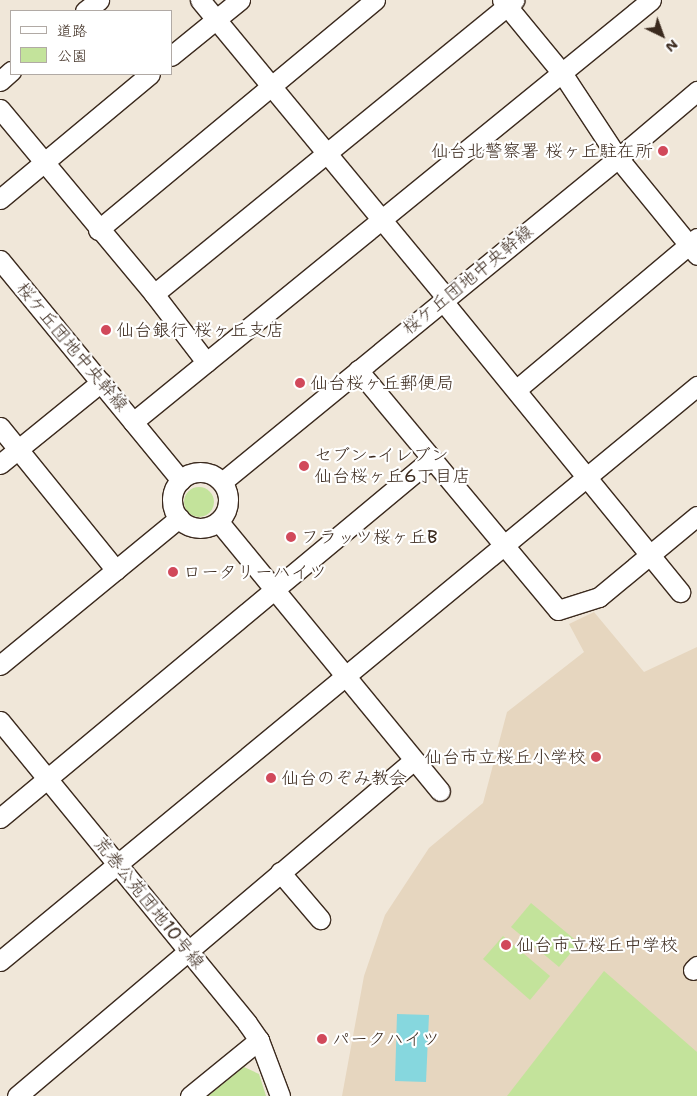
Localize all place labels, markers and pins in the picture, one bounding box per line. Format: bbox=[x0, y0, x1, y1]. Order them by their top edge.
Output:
place label: 仙台北警察署 桜ヶ丘駐在所 bbox=[431, 140, 653, 162]
marker: 仙台北警察署 桜ヶ丘駐在所 bbox=[657, 145, 669, 157]
place label: 仙台銀行 桜ヶ丘支店 bbox=[116, 319, 284, 341]
marker: 仙台銀行 桜ヶ丘支店 bbox=[100, 324, 112, 336]
place label: 仙台桜ヶ丘郵便局 bbox=[310, 372, 454, 394]
marker: 仙台桜ヶ丘郵便局 bbox=[294, 377, 306, 389]
place label: セブン-イレブン 仙台桜ヶ丘6丁目店 bbox=[314, 445, 471, 488]
marker: セブン-イレブン 仙台桜ヶ丘6丁目店 bbox=[298, 460, 310, 472]
place label: フラッツ桜ヶ丘B bbox=[301, 526, 438, 548]
marker: フラッツ桜ヶ丘B bbox=[285, 531, 297, 543]
place label: ロータリーハイツ bbox=[183, 561, 327, 583]
marker: ロータリーハイツ bbox=[167, 566, 179, 578]
place label: 仙台市立桜丘小学校 bbox=[424, 746, 586, 768]
marker: 仙台市立桜丘小学校 bbox=[590, 751, 602, 763]
place label: 仙台のぞみ教会 bbox=[281, 767, 407, 789]
marker: 仙台のぞみ教会 bbox=[265, 772, 277, 784]
place label: 仙台市立桜丘中学校 bbox=[516, 934, 678, 956]
marker: 仙台市立桜丘中学校 bbox=[500, 939, 512, 951]
place label: パークハイツ bbox=[332, 1028, 440, 1050]
marker: パークハイツ bbox=[316, 1033, 328, 1045]

